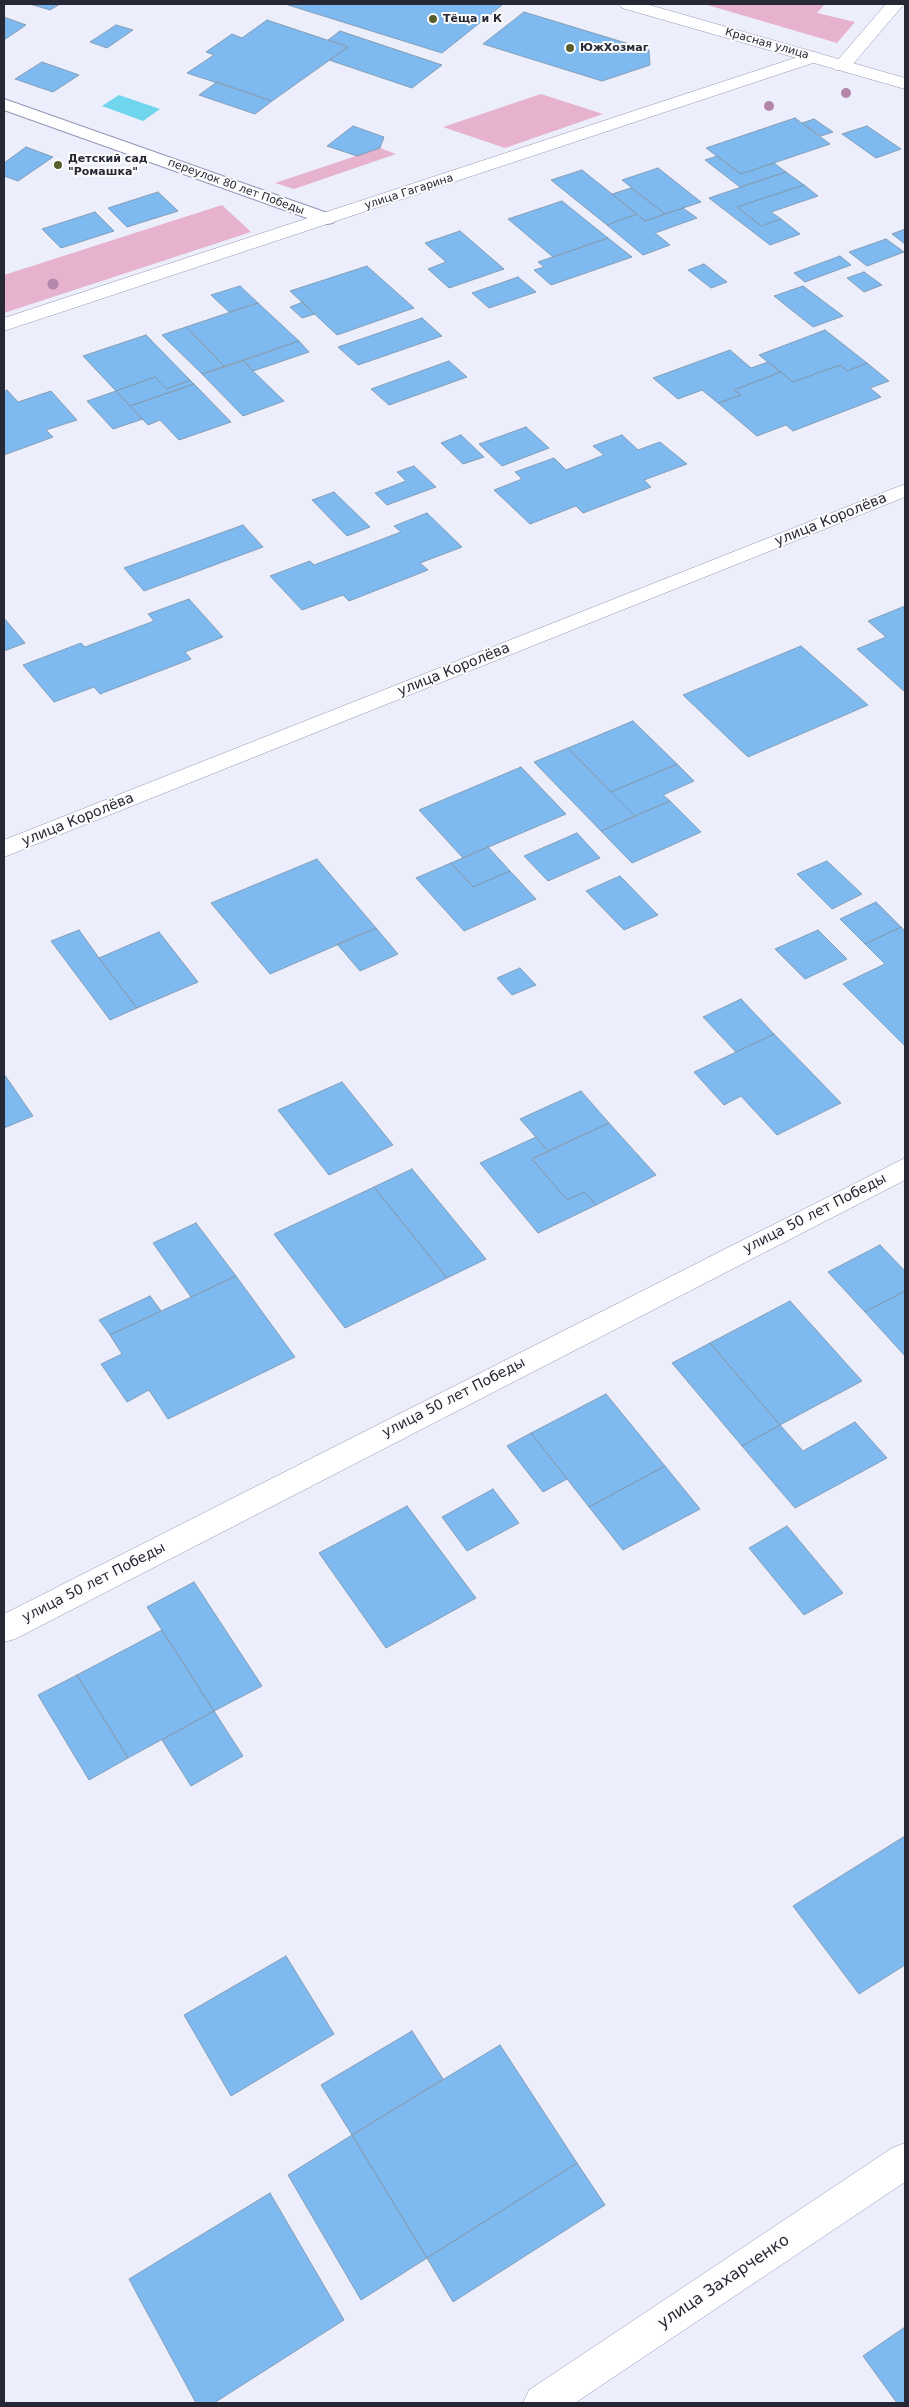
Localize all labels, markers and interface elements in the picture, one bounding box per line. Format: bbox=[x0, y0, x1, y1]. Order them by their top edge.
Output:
place label: Тёща и К bbox=[443, 12, 502, 26]
marker: Тёща и К bbox=[427, 13, 439, 25]
street label: Красная улица bbox=[724, 26, 810, 62]
place label: ЮжХозмаг bbox=[580, 41, 648, 55]
marker: ЮжХозмаг bbox=[564, 42, 576, 54]
place label: Детский сад "Ромашка" bbox=[68, 152, 148, 178]
street label: переулок 80 лет Победы bbox=[166, 156, 306, 218]
marker: Детский сад "Ромашка" bbox=[52, 159, 64, 171]
street label: улица Гагарина bbox=[363, 171, 455, 213]
street label: улица Королёва bbox=[773, 490, 889, 550]
street label: улица Королёва bbox=[396, 640, 512, 700]
street label: улица Королёва bbox=[20, 790, 136, 850]
street label: улица 50 лет Победы bbox=[741, 1171, 889, 1257]
street label: улица 50 лет Победы bbox=[380, 1355, 528, 1441]
street label: улица 50 лет Победы bbox=[20, 1540, 168, 1626]
street label: улица Захарченко bbox=[655, 2231, 793, 2333]

